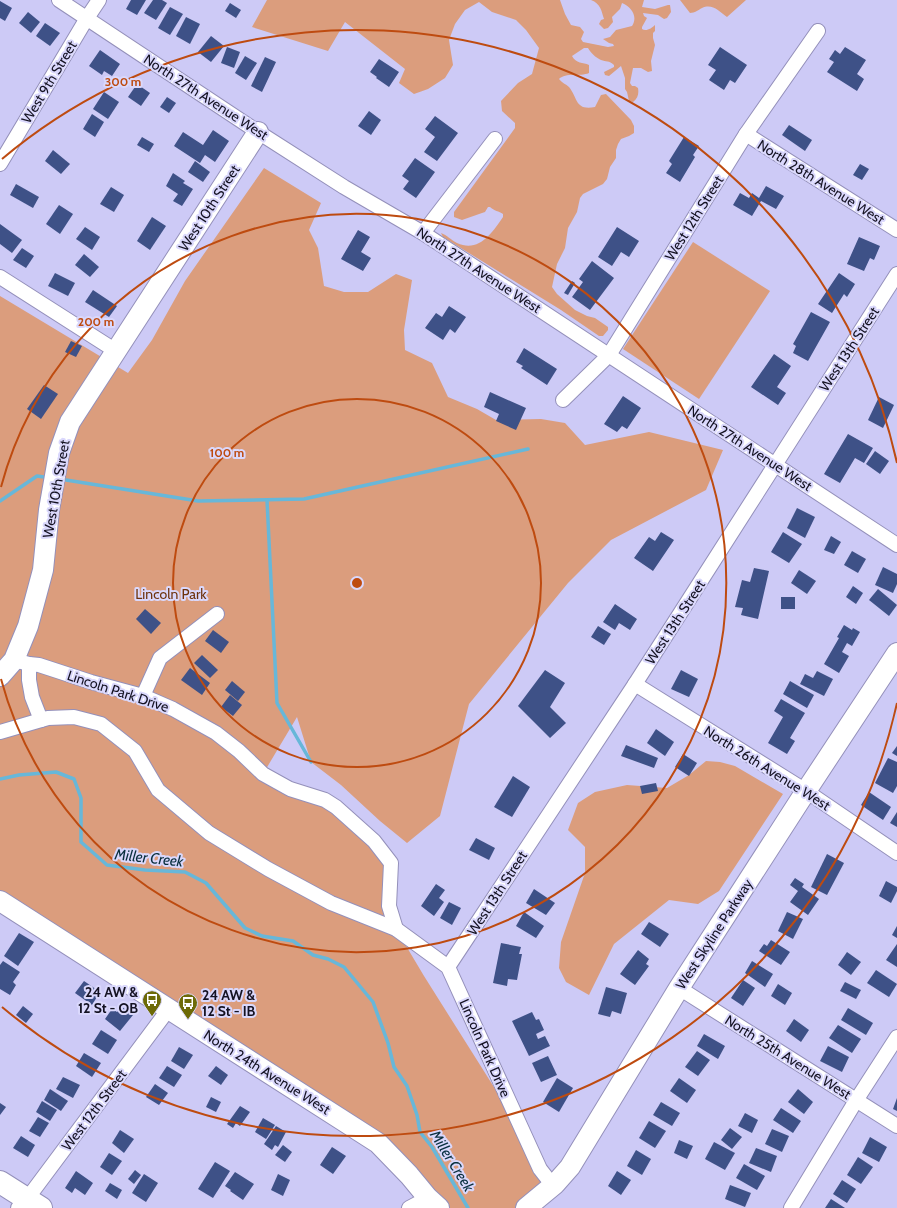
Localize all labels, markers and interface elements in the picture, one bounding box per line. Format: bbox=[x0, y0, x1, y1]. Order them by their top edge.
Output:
street label: West 9th Street bbox=[17, 37, 81, 126]
street label: North 27th Avenue West bbox=[140, 50, 272, 144]
text: 300 m bbox=[105, 74, 141, 89]
street label: North 28th Avenue West bbox=[754, 136, 888, 229]
street label: West 10th Street bbox=[174, 161, 244, 255]
street label: West 12th Street bbox=[661, 172, 727, 264]
street label: North 27th Avenue West bbox=[413, 223, 545, 317]
street label: West 13th Street bbox=[815, 303, 883, 395]
text: 200 m bbox=[78, 314, 114, 329]
street label: North 27th Avenue West bbox=[684, 401, 816, 495]
street label: West 10th Street bbox=[39, 438, 74, 539]
text: 100 m bbox=[210, 445, 244, 460]
centre of rings bbox=[350, 576, 364, 590]
street label: West 13th Street bbox=[641, 576, 709, 668]
park label: Lincoln Park bbox=[135, 585, 207, 603]
street label: Lincoln Park Drive bbox=[65, 666, 171, 716]
street label: North 26th Avenue West bbox=[700, 722, 834, 814]
water label: Miller Creek bbox=[113, 845, 185, 871]
street label: West 13th Street bbox=[463, 847, 531, 939]
street label: West Skyline Parkway bbox=[672, 875, 756, 993]
place label: 24 AW & 12 St - OB bbox=[78, 983, 138, 1017]
place label: 24 AW & 12 St - IB bbox=[202, 986, 256, 1020]
bus stop icon: 24 AW & 12 St - OB bbox=[141, 989, 163, 1017]
bus stop icon: 24 AW & 12 St - IB bbox=[177, 992, 199, 1020]
street label: Lincoln Park Drive bbox=[455, 996, 515, 1100]
street label: North 25th Avenue West bbox=[722, 1011, 855, 1103]
street label: North 24th Avenue West bbox=[200, 1026, 334, 1118]
street label: West 12th Street bbox=[58, 1066, 131, 1154]
water label: Miller Creek bbox=[426, 1126, 478, 1195]

